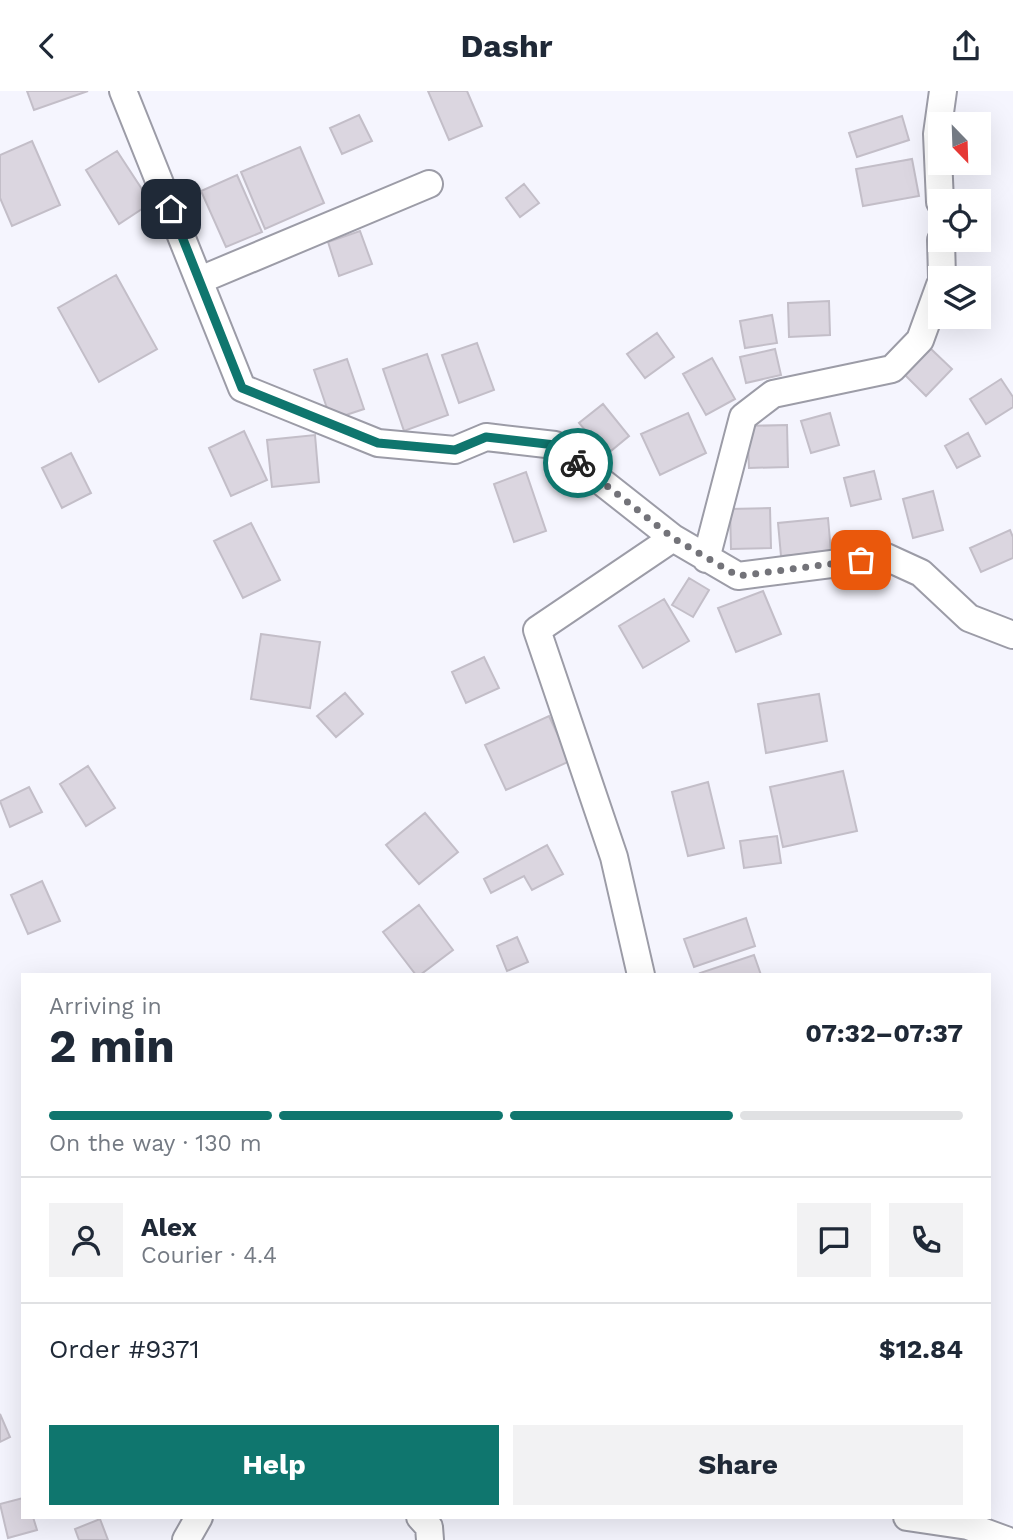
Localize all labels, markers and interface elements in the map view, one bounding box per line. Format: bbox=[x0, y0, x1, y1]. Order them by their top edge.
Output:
icon: back bbox=[28, 27, 66, 65]
text: Dashr bbox=[461, 27, 552, 65]
icon: share bbox=[947, 27, 985, 65]
north arrow bbox=[928, 112, 990, 175]
map controls bbox=[928, 112, 991, 329]
pin bbox=[141, 179, 201, 239]
button: locate bbox=[928, 189, 991, 252]
icon: home bbox=[152, 190, 190, 228]
button: layers bbox=[928, 266, 991, 329]
courier bbox=[543, 428, 613, 498]
icon: bike bbox=[559, 444, 597, 482]
pin bbox=[831, 530, 891, 590]
icon: bag bbox=[842, 541, 880, 579]
text: Arriving in bbox=[49, 993, 162, 1020]
text: 07:32–07:37 bbox=[805, 1018, 963, 1048]
text: 2 min bbox=[49, 1019, 175, 1073]
text: On the way · 130 m bbox=[49, 1130, 262, 1157]
button: person bbox=[49, 1203, 123, 1277]
button: chat bbox=[797, 1203, 871, 1277]
button: phone bbox=[889, 1203, 963, 1277]
text: Alex bbox=[141, 1212, 197, 1242]
text: Courier · 4.4 bbox=[141, 1242, 277, 1269]
text: Order #9371 bbox=[49, 1334, 200, 1364]
text: $12.84 bbox=[879, 1334, 963, 1364]
button: Help bbox=[49, 1425, 499, 1505]
button: Share bbox=[513, 1425, 963, 1505]

